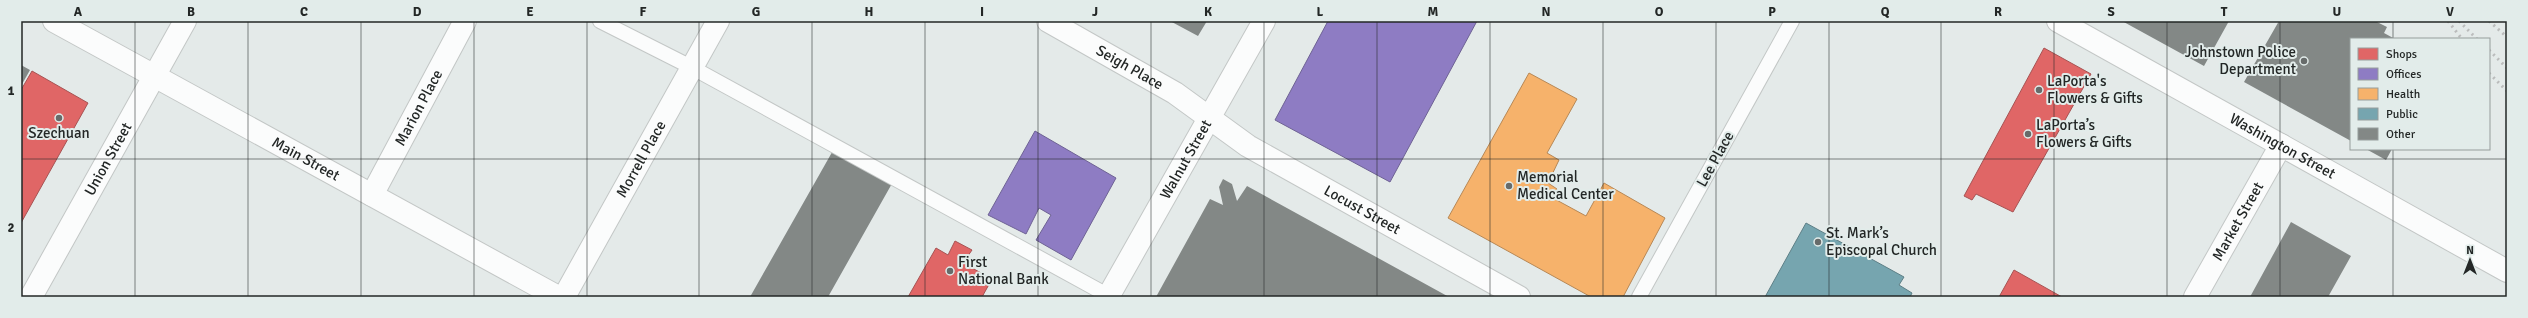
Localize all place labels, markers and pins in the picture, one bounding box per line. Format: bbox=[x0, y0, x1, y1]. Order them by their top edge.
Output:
place label: Johnstown Police Department bbox=[2185, 43, 2296, 78]
marker: Johnstown Police Department bbox=[2299, 56, 2309, 66]
place label: LaPorta's Flowers & Gifts bbox=[2047, 72, 2143, 107]
marker: LaPorta's Flowers & Gifts bbox=[2034, 85, 2044, 95]
marker: Szechuan bbox=[54, 113, 64, 123]
place label: LaPorta’s Flowers & Gifts bbox=[2036, 116, 2132, 151]
place label: Szechuan bbox=[28, 124, 90, 142]
marker: LaPorta’s Flowers & Gifts bbox=[2023, 129, 2033, 139]
place label: Memorial Medical Center bbox=[1517, 168, 1614, 203]
marker: Memorial Medical Center bbox=[1504, 181, 1514, 191]
place label: St. Mark’s Episcopal Church bbox=[1826, 224, 1937, 259]
marker: St. Mark’s Episcopal Church bbox=[1813, 237, 1823, 247]
place label: First National Bank bbox=[958, 253, 1049, 288]
marker: First National Bank bbox=[945, 266, 955, 276]

